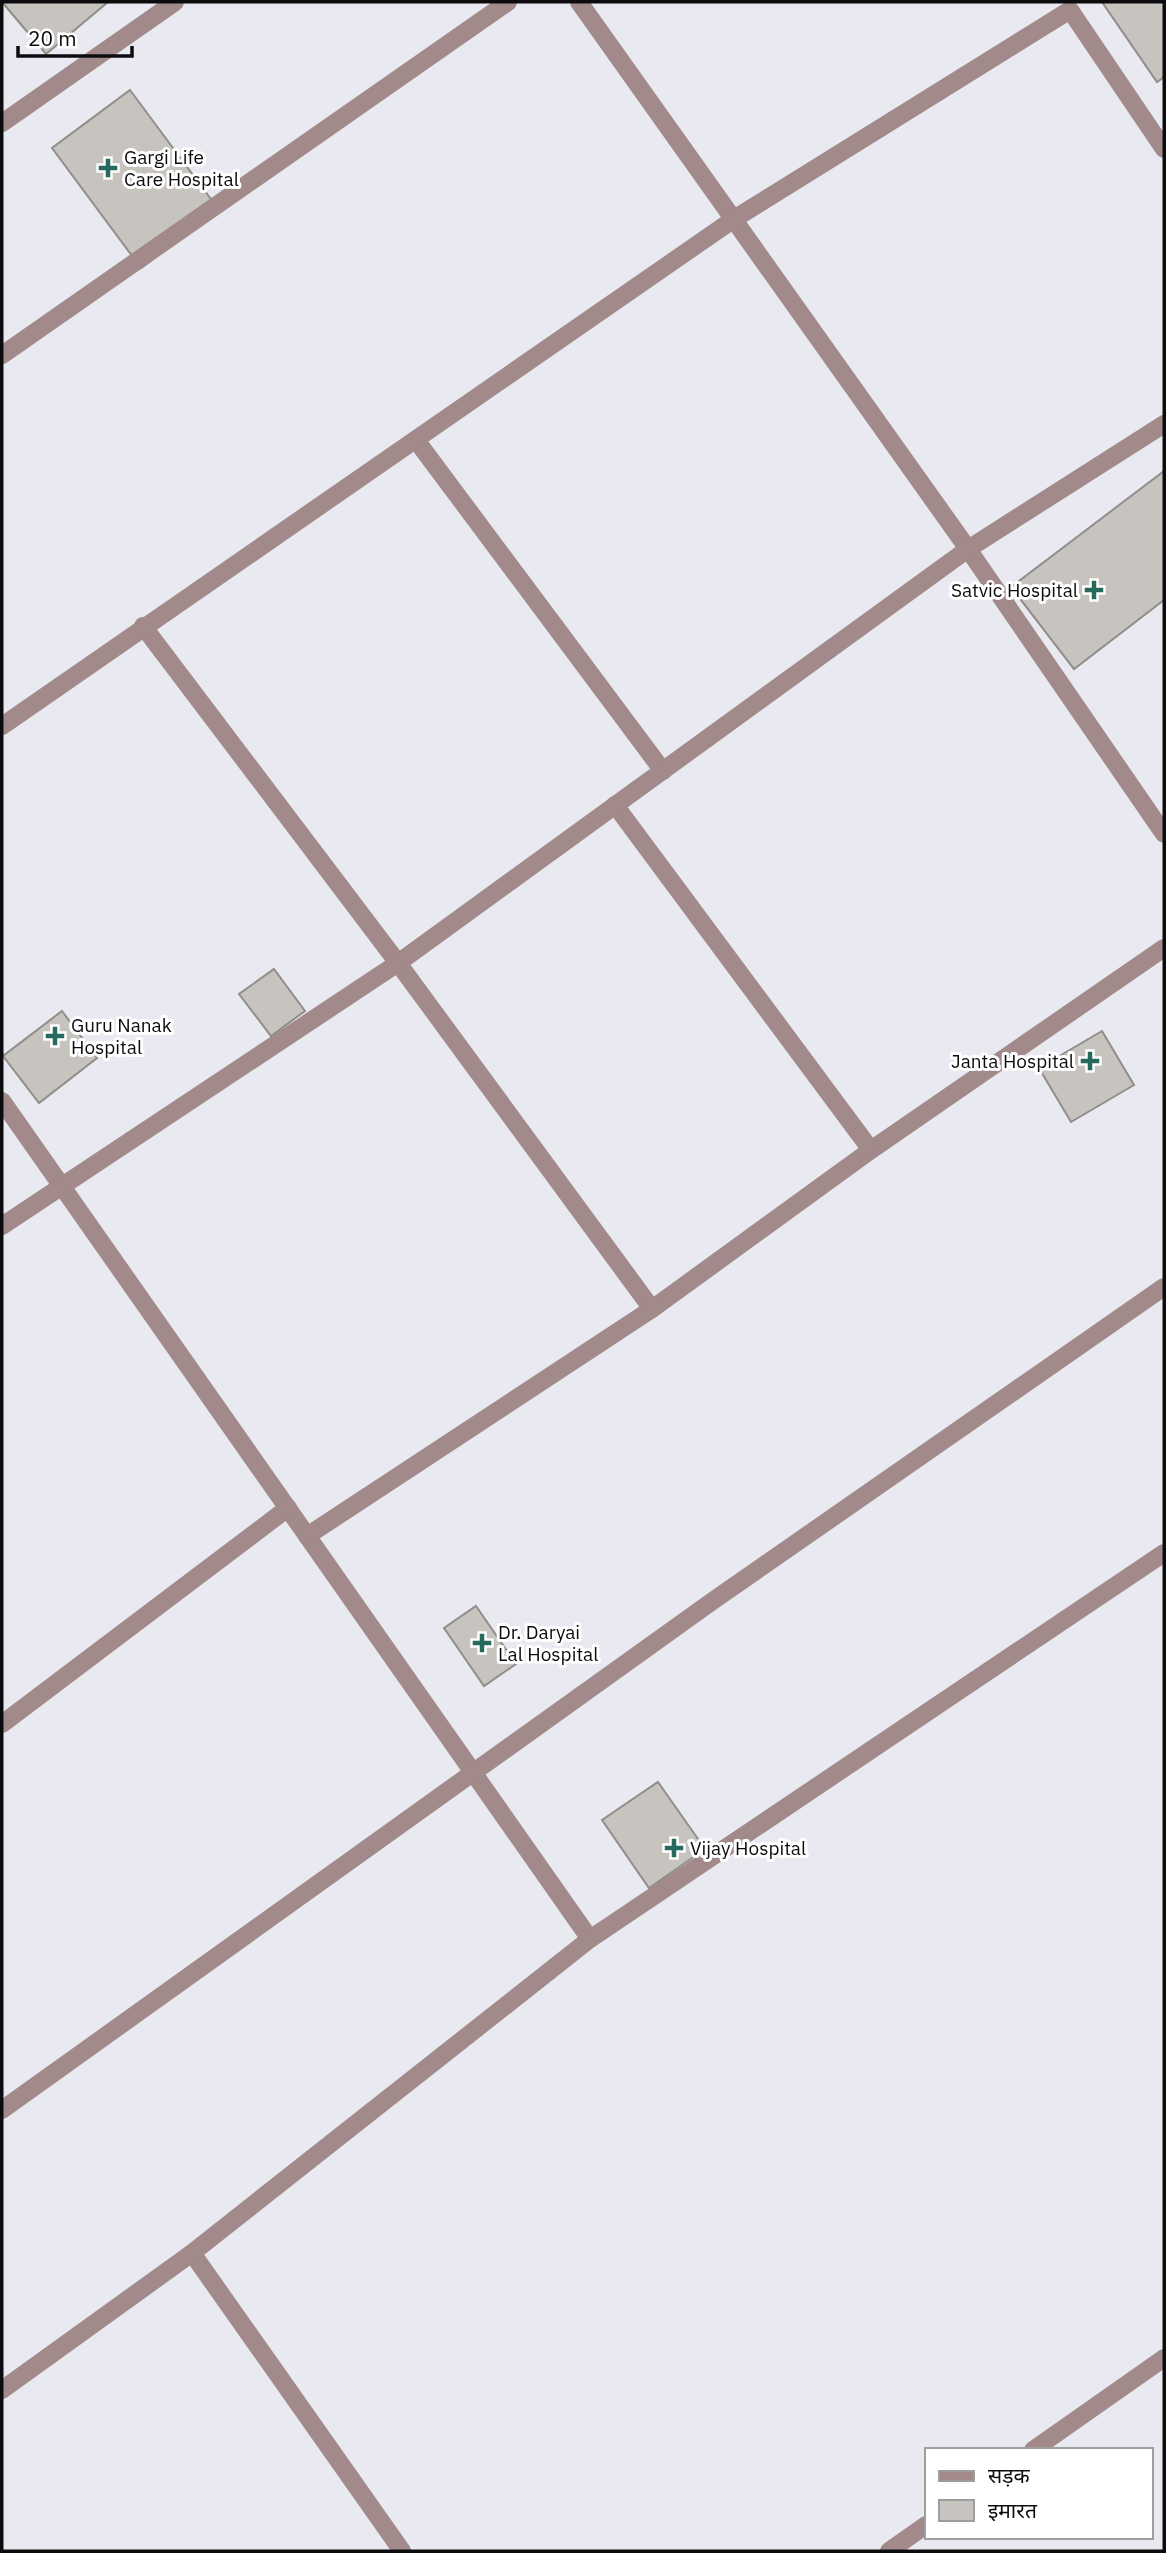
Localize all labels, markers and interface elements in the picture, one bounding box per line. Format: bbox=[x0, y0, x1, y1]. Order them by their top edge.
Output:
scale bar bbox=[18, 14, 131, 58]
text: 20 m bbox=[28, 24, 77, 52]
place label: Gargi Life Care Hospital bbox=[124, 145, 239, 191]
marker: Gargi Life Care Hospital bbox=[98, 158, 118, 178]
place label: Satvic Hospital bbox=[951, 578, 1078, 602]
marker: Satvic Hospital bbox=[1084, 580, 1104, 600]
place label: Guru Nanak Hospital bbox=[71, 1013, 172, 1059]
marker: Guru Nanak Hospital bbox=[45, 1026, 65, 1046]
place label: Janta Hospital bbox=[951, 1049, 1074, 1073]
marker: Janta Hospital bbox=[1080, 1051, 1100, 1071]
place label: Dr. Daryai Lal Hospital bbox=[498, 1620, 598, 1666]
marker: Dr. Daryai Lal Hospital bbox=[472, 1633, 492, 1653]
place label: Vijay Hospital bbox=[690, 1836, 806, 1860]
marker: Vijay Hospital bbox=[664, 1838, 684, 1858]
legend bbox=[925, 2448, 1152, 2539]
text: सड़क bbox=[988, 2461, 1030, 2489]
text: इमारत bbox=[988, 2496, 1038, 2524]

